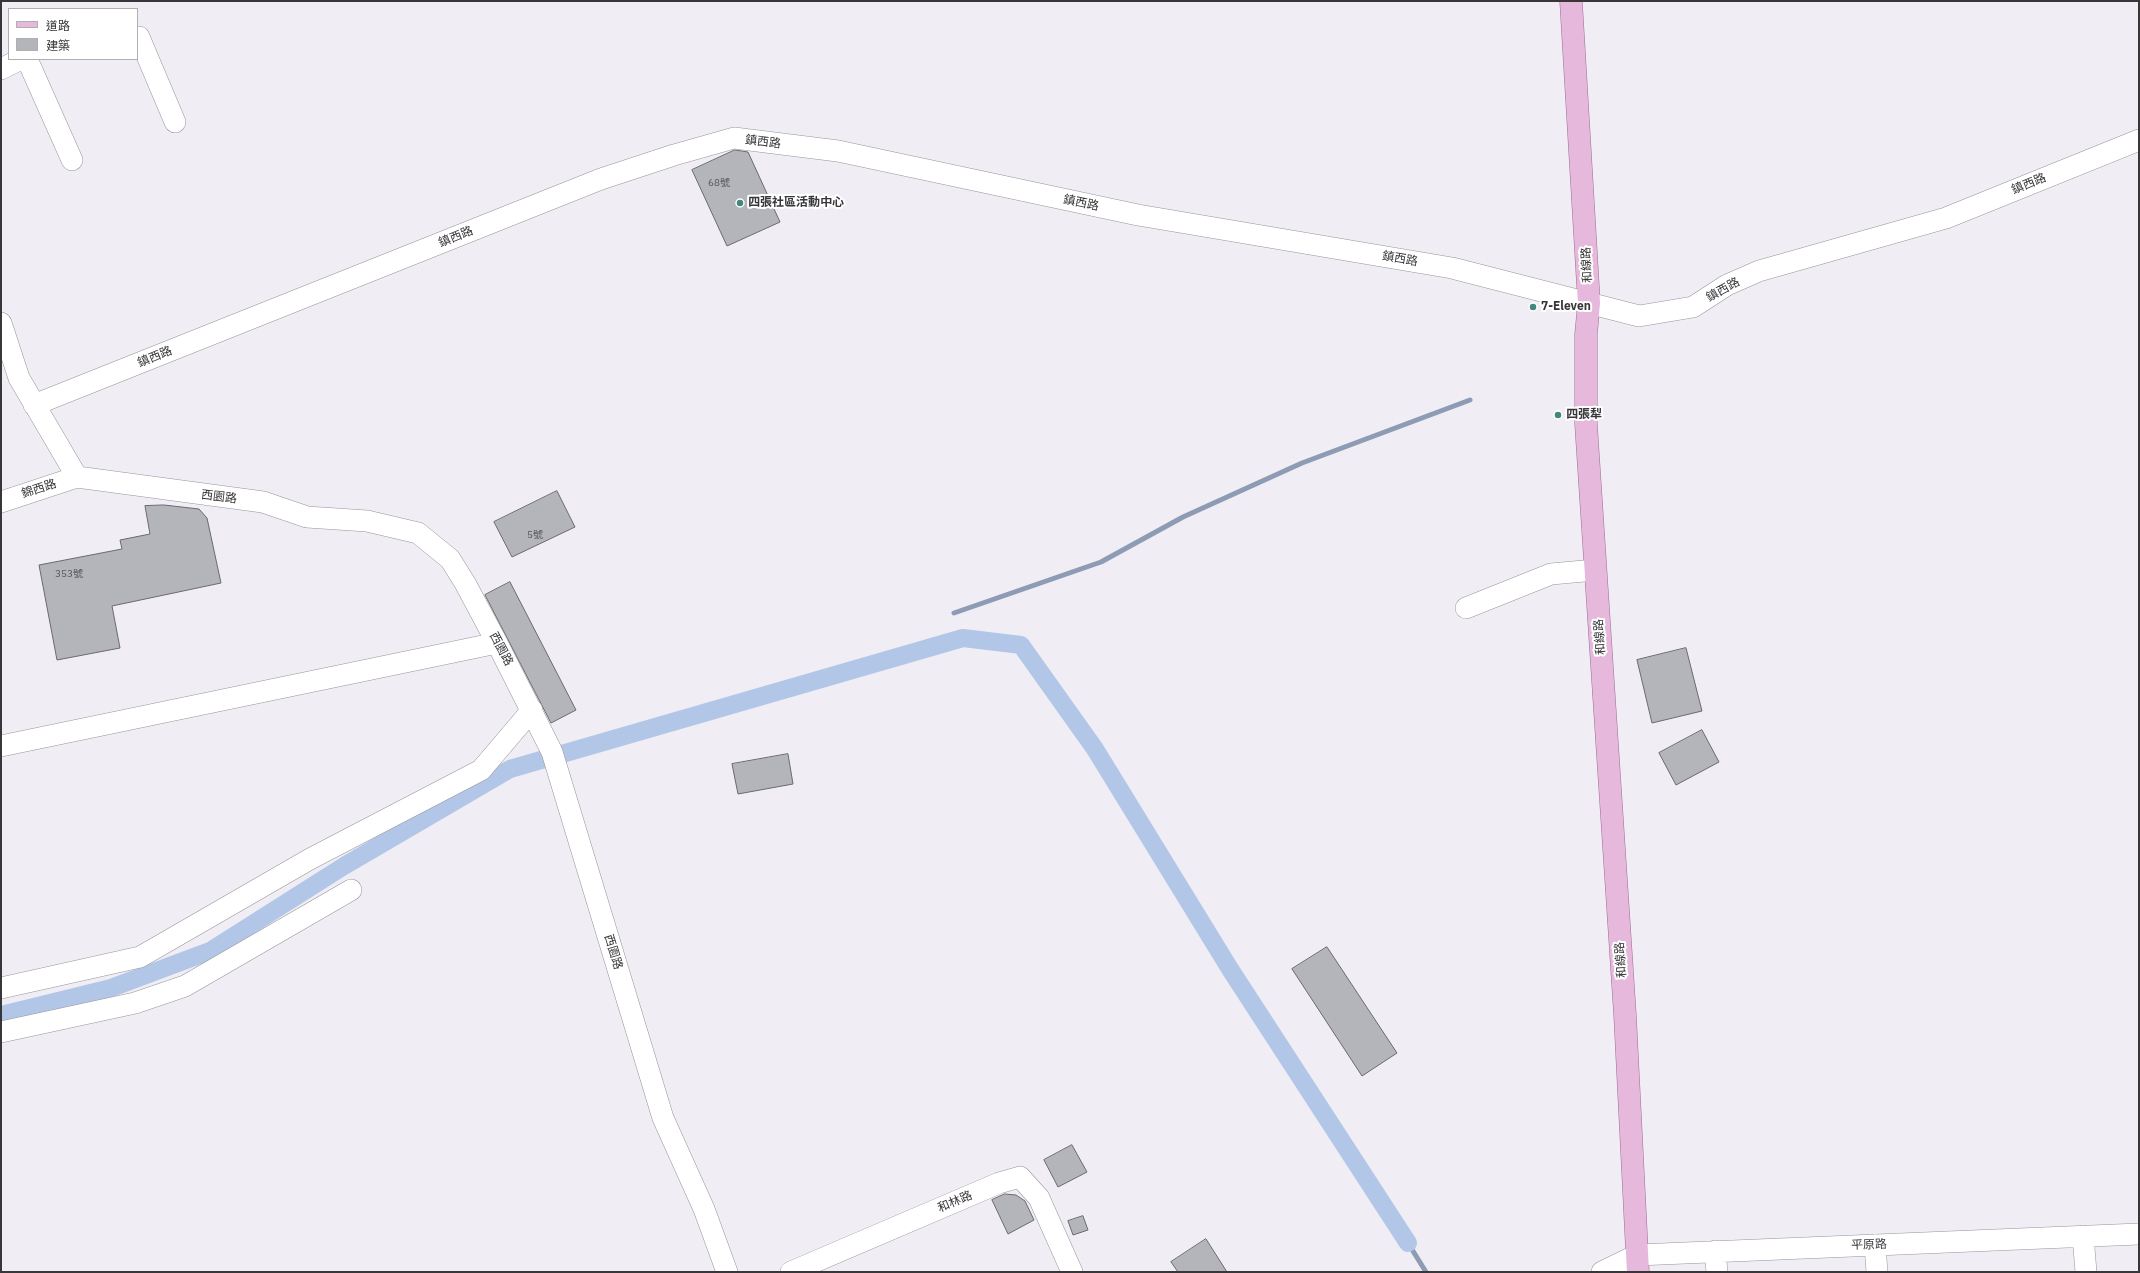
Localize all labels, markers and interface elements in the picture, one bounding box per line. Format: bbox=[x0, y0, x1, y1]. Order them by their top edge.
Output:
legend bbox=[8, 8, 138, 60]
text: 道路 bbox=[46, 18, 70, 33]
text: 建築 bbox=[46, 38, 70, 53]
street label: 鎮西路 bbox=[744, 133, 782, 151]
street label: 鎮西路 bbox=[2010, 171, 2048, 197]
house number: 68號 bbox=[708, 177, 730, 189]
street label: 鎮西路 bbox=[1062, 192, 1100, 214]
place label: 四張社區活動中心 bbox=[748, 196, 844, 210]
marker: 四張社區活動中心 bbox=[735, 198, 745, 208]
street label: 鎮西路 bbox=[437, 224, 475, 250]
street label: 和線路 bbox=[1579, 247, 1595, 283]
street label: 鎮西路 bbox=[1381, 249, 1419, 269]
street label: 鎮西路 bbox=[1704, 275, 1742, 305]
place label: 7-Eleven bbox=[1541, 300, 1591, 314]
marker: 7-Eleven bbox=[1528, 302, 1538, 312]
street label: 鎮西路 bbox=[136, 344, 174, 370]
place label: 四張犁 bbox=[1566, 408, 1602, 422]
marker: 四張犁 bbox=[1553, 410, 1563, 420]
street label: 錦西路 bbox=[20, 477, 58, 501]
street label: 西園路 bbox=[200, 488, 238, 506]
house number: 5號 bbox=[527, 529, 543, 541]
house number: 353號 bbox=[55, 568, 83, 580]
street label: 和線路 bbox=[1592, 619, 1608, 655]
street label: 西園路 bbox=[486, 630, 516, 668]
street label: 西園路 bbox=[601, 933, 625, 971]
street label: 和線路 bbox=[1613, 942, 1629, 978]
street label: 和林路 bbox=[936, 1188, 974, 1216]
street label: 平原路 bbox=[1851, 1237, 1887, 1253]

